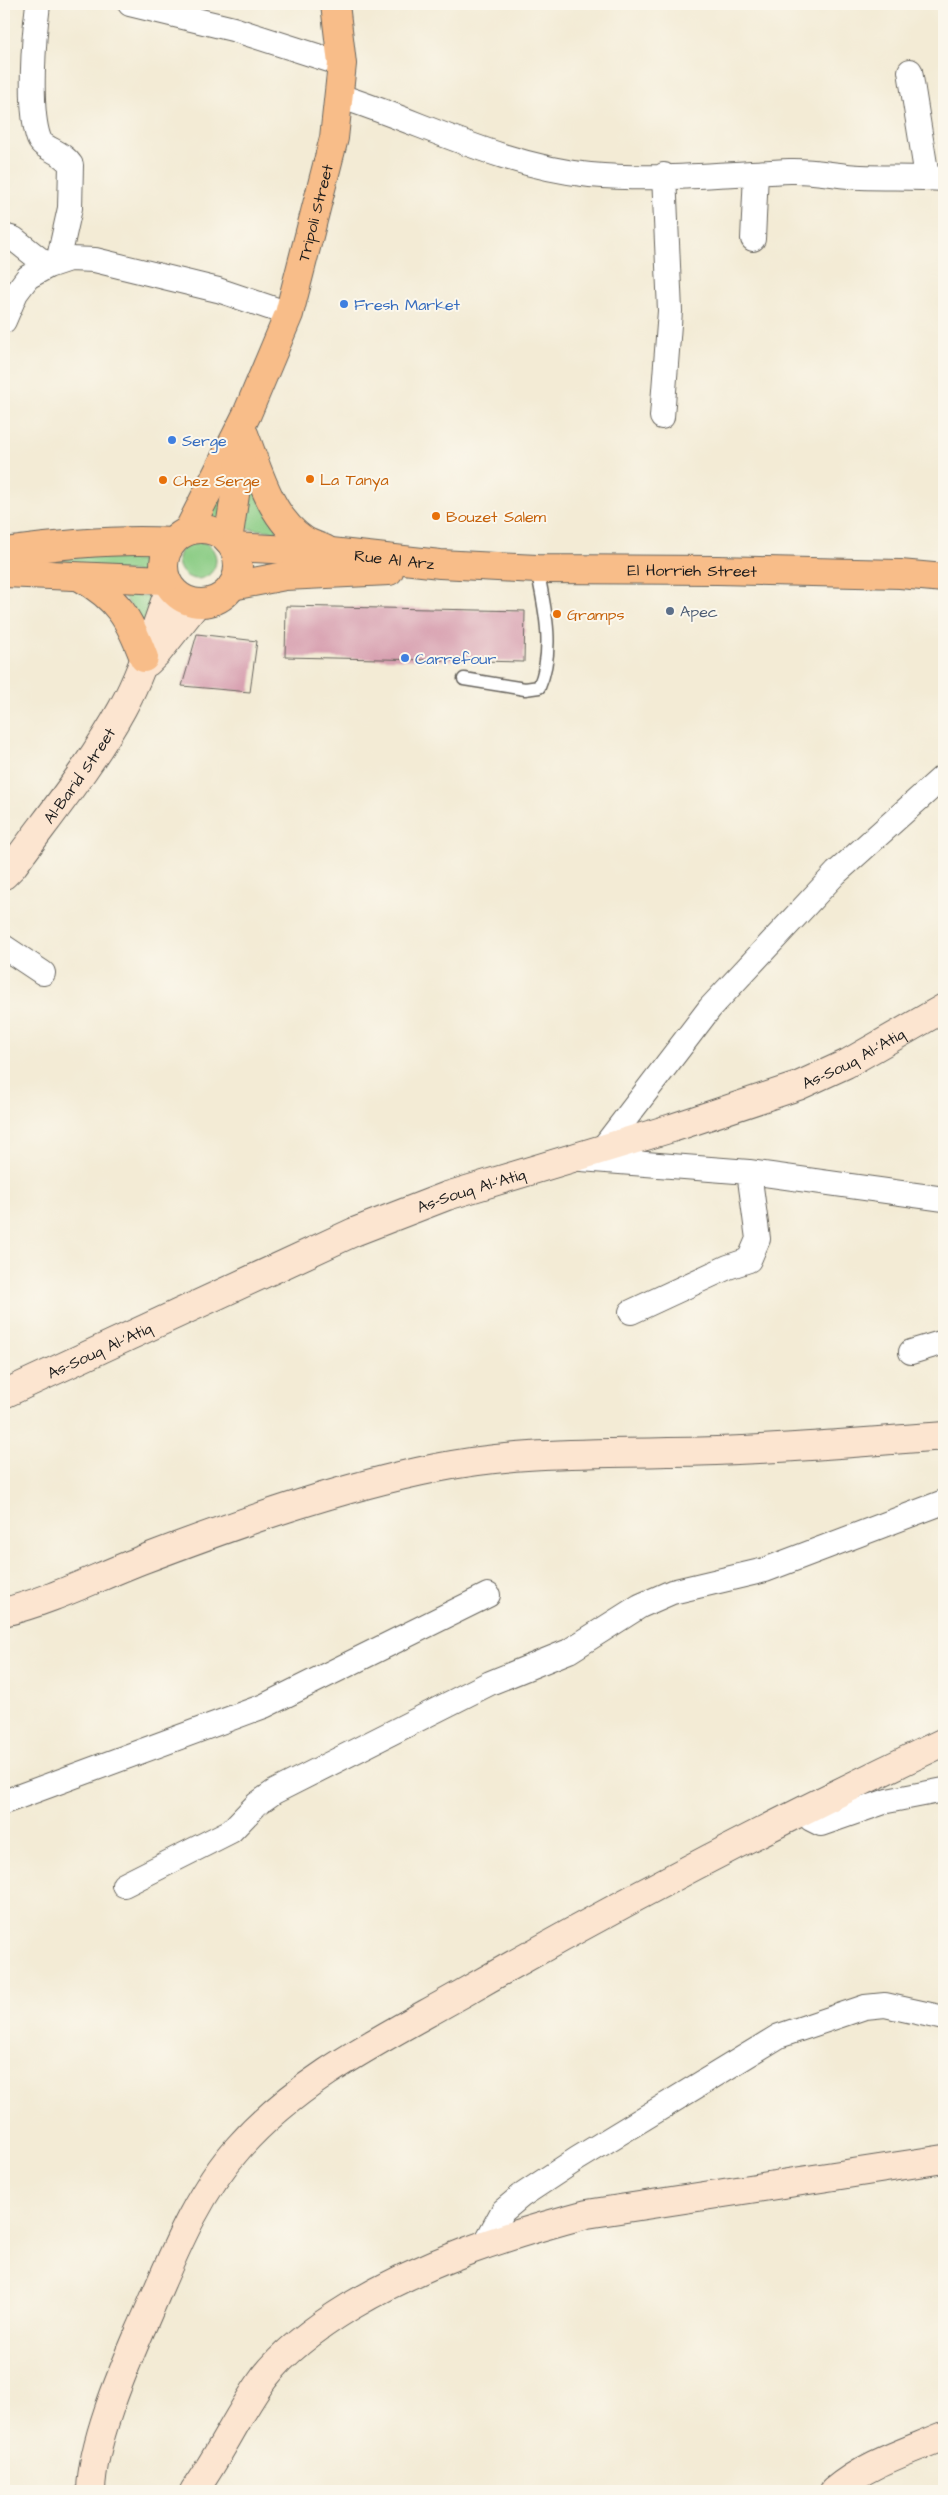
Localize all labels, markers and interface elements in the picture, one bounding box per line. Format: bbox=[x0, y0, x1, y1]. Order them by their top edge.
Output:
street label: Tripoli Street bbox=[293, 161, 339, 264]
place label: Fresh Market bbox=[354, 294, 461, 316]
marker: Fresh Market bbox=[338, 298, 350, 310]
place label: Serge bbox=[182, 430, 227, 453]
marker: Serge bbox=[166, 434, 178, 446]
place label: La Tanya bbox=[320, 469, 389, 492]
place label: Chez Serge bbox=[173, 470, 260, 493]
marker: La Tanya bbox=[304, 473, 316, 485]
marker: Chez Serge bbox=[157, 474, 169, 486]
place label: Bouzet Salem bbox=[446, 506, 547, 528]
marker: Bouzet Salem bbox=[430, 510, 442, 522]
street label: Rue Al Arz bbox=[353, 545, 436, 575]
street label: El Horrieh Street bbox=[627, 560, 758, 583]
place label: Apec bbox=[680, 601, 718, 623]
place label: Gramps bbox=[567, 604, 624, 626]
marker: Apec bbox=[664, 605, 676, 617]
marker: Gramps bbox=[551, 608, 563, 620]
place label: Carrefour bbox=[415, 648, 496, 670]
marker: Carrefour bbox=[399, 652, 411, 664]
street label: Al-Barid Street bbox=[38, 723, 121, 828]
street label: As-Souq Al-'Atiq bbox=[799, 1023, 909, 1095]
street label: As-Souq Al-'Atiq bbox=[414, 1163, 528, 1219]
street label: As-Souq Al-'Atiq bbox=[44, 1317, 156, 1385]

